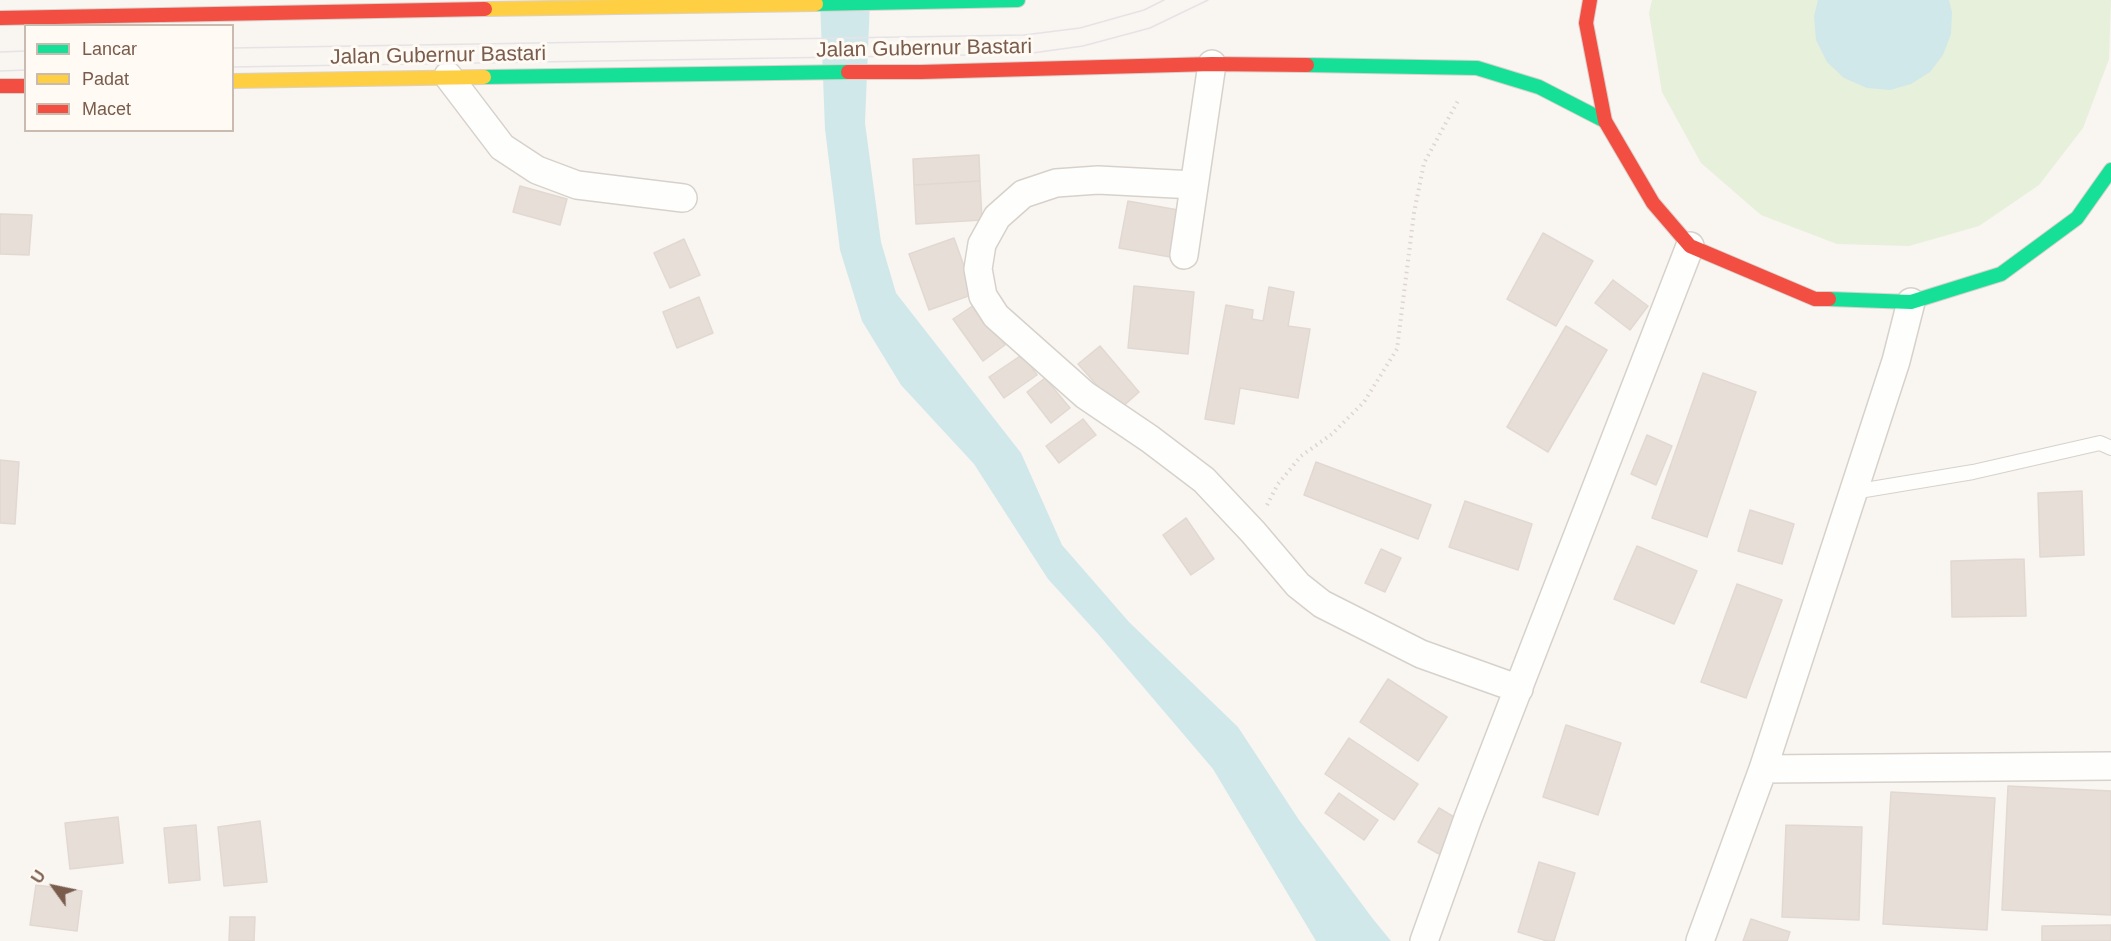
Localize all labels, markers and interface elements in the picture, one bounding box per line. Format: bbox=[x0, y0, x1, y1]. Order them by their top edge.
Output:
legend bbox=[24, 24, 234, 132]
street label: Jalan Gubernur Bastari bbox=[816, 35, 1032, 63]
text: Lancar bbox=[82, 39, 137, 59]
street label: Jalan Gubernur Bastari bbox=[330, 42, 546, 70]
text: Padat bbox=[82, 69, 129, 89]
text: Macet bbox=[82, 99, 131, 119]
north arrow bbox=[24, 857, 84, 917]
text: U bbox=[28, 867, 49, 886]

